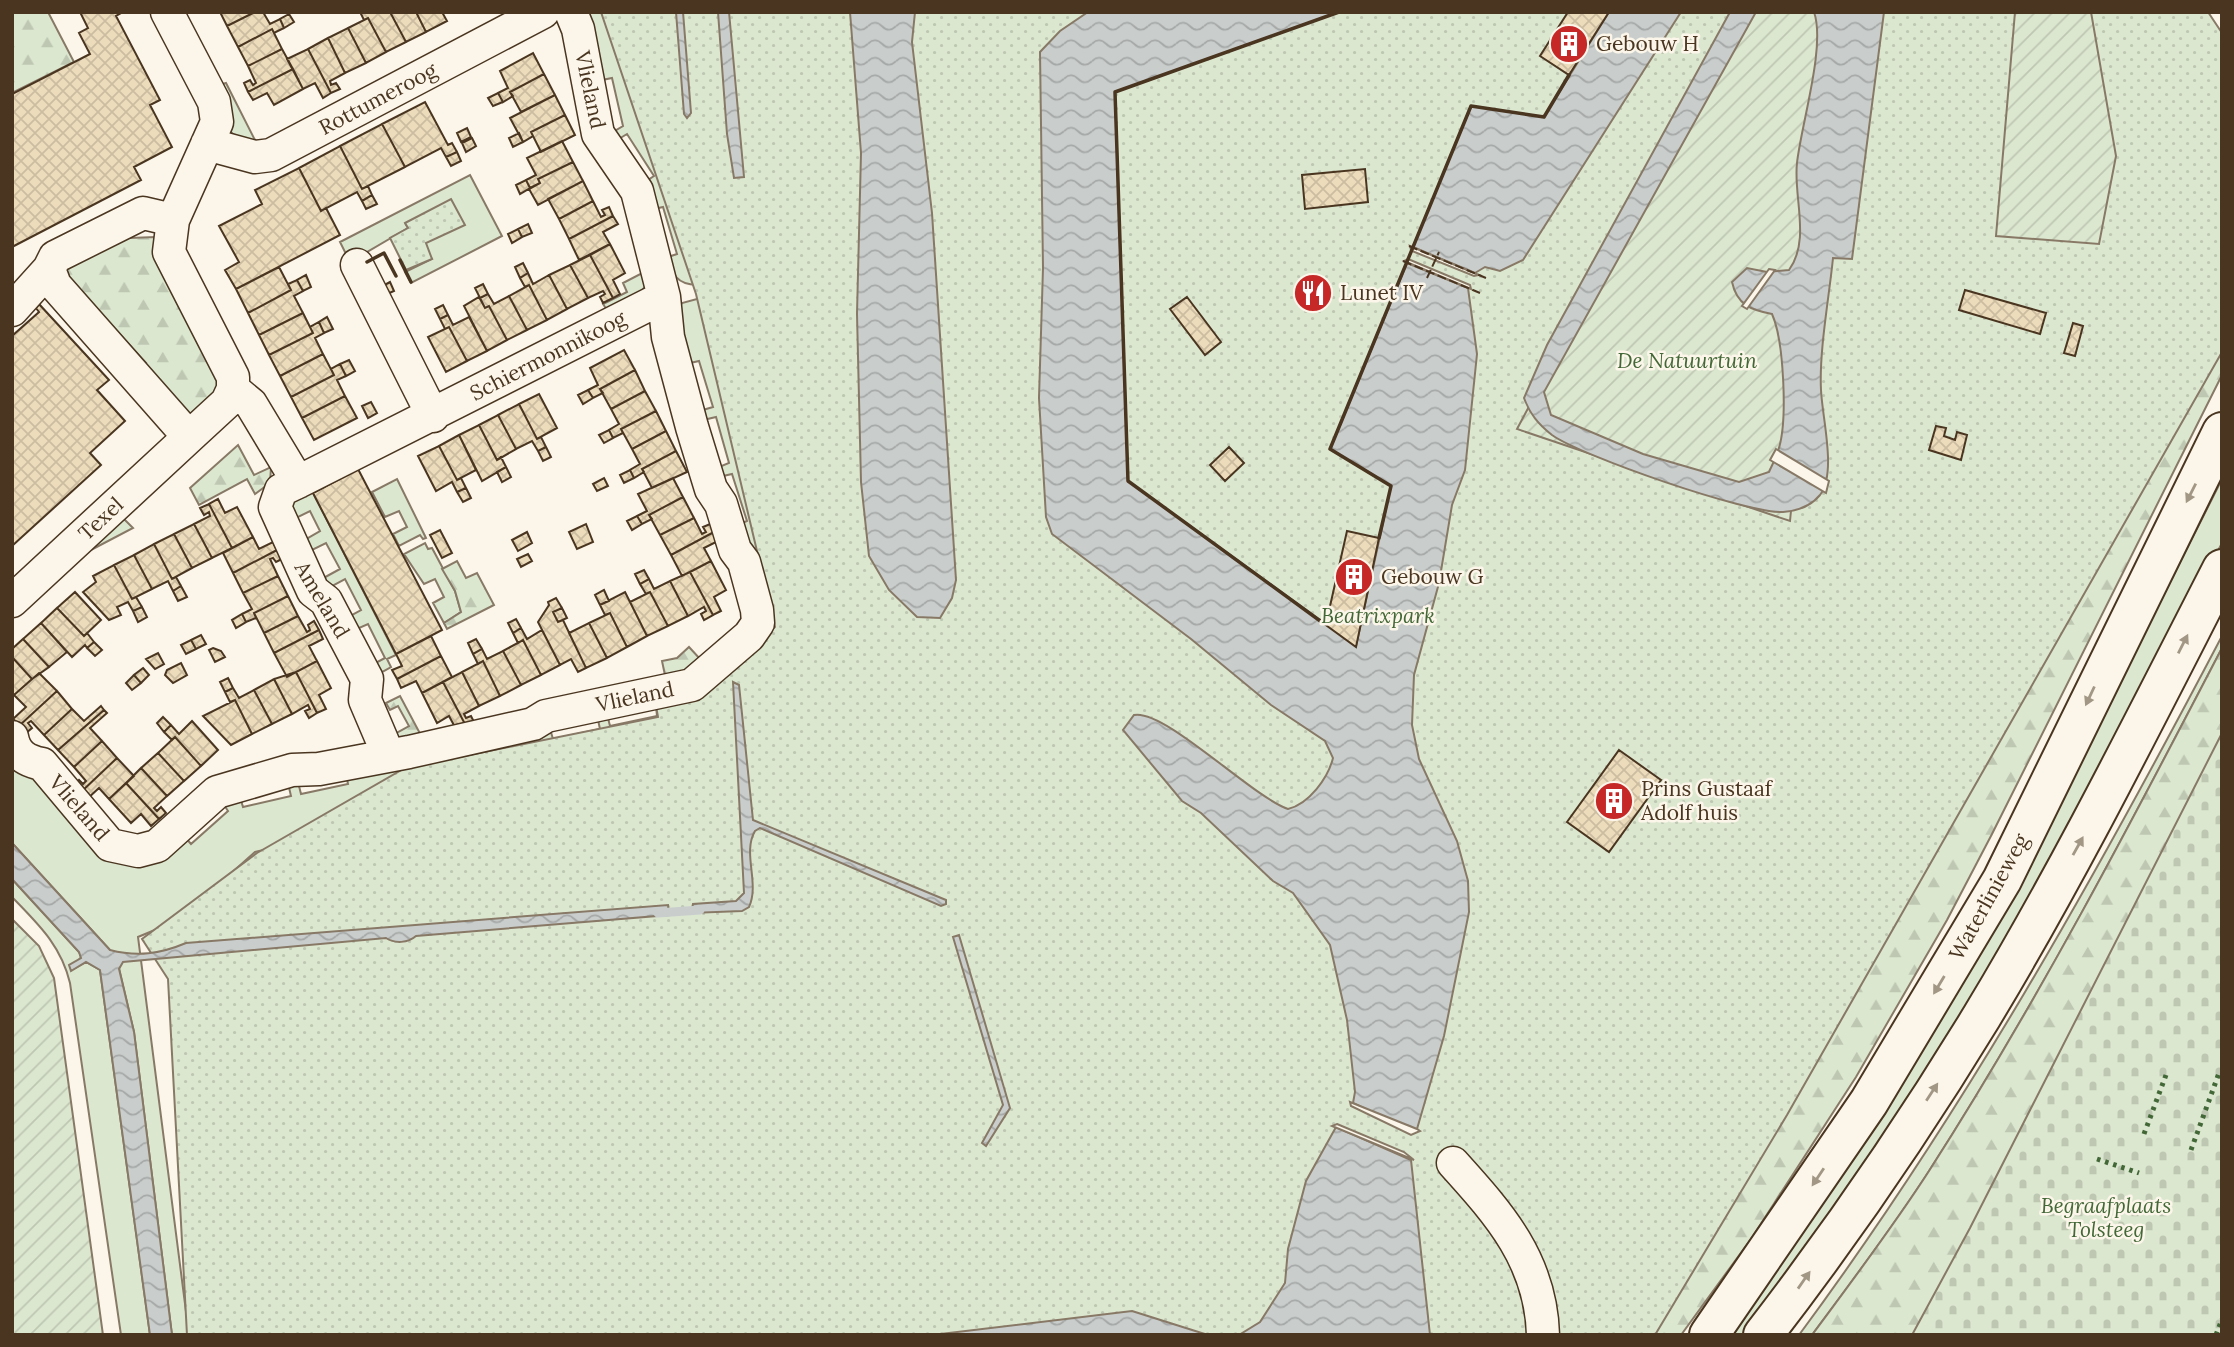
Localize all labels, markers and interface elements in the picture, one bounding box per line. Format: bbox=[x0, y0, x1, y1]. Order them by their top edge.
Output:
building icon: Gebouw H bbox=[1548, 23, 1590, 65]
place label: Gebouw H bbox=[1596, 30, 1699, 57]
street label: Vlieland bbox=[569, 47, 612, 131]
street label: Rottumeroog bbox=[314, 56, 442, 141]
restaurant icon: Lunet IV bbox=[1292, 272, 1334, 314]
place label: Lunet IV bbox=[1340, 279, 1424, 306]
street label: Schiermonnikoog bbox=[465, 304, 631, 407]
park label: De Natuurtuin bbox=[1617, 347, 1757, 374]
one-way arrow bbox=[2186, 483, 2197, 503]
street label: Texel bbox=[73, 491, 129, 546]
street label: Ameland bbox=[288, 555, 356, 643]
building icon: Gebouw G bbox=[1333, 556, 1375, 598]
place label: Gebouw G bbox=[1381, 563, 1484, 590]
park label: Beatrixpark bbox=[1321, 602, 1435, 629]
one-way arrow bbox=[2177, 634, 2189, 654]
street label: Vlieland bbox=[592, 675, 676, 718]
one-way arrow bbox=[2084, 686, 2095, 707]
street label: Vlieland bbox=[43, 768, 115, 846]
place label: Prins Gustaaf Adolf huis bbox=[1640, 775, 1774, 826]
building icon: Prins Gustaaf Adolf huis bbox=[1593, 780, 1635, 822]
street label: Waterlinieweg bbox=[1943, 828, 2035, 965]
one-way arrow bbox=[2072, 836, 2084, 856]
one-way arrow bbox=[1933, 975, 1946, 994]
one-way arrow bbox=[1926, 1083, 1939, 1102]
one-way arrow bbox=[1811, 1168, 1825, 1186]
park label: Begraafplaats Tolsteeg bbox=[2041, 1192, 2171, 1243]
one-way arrow bbox=[1797, 1271, 1811, 1289]

